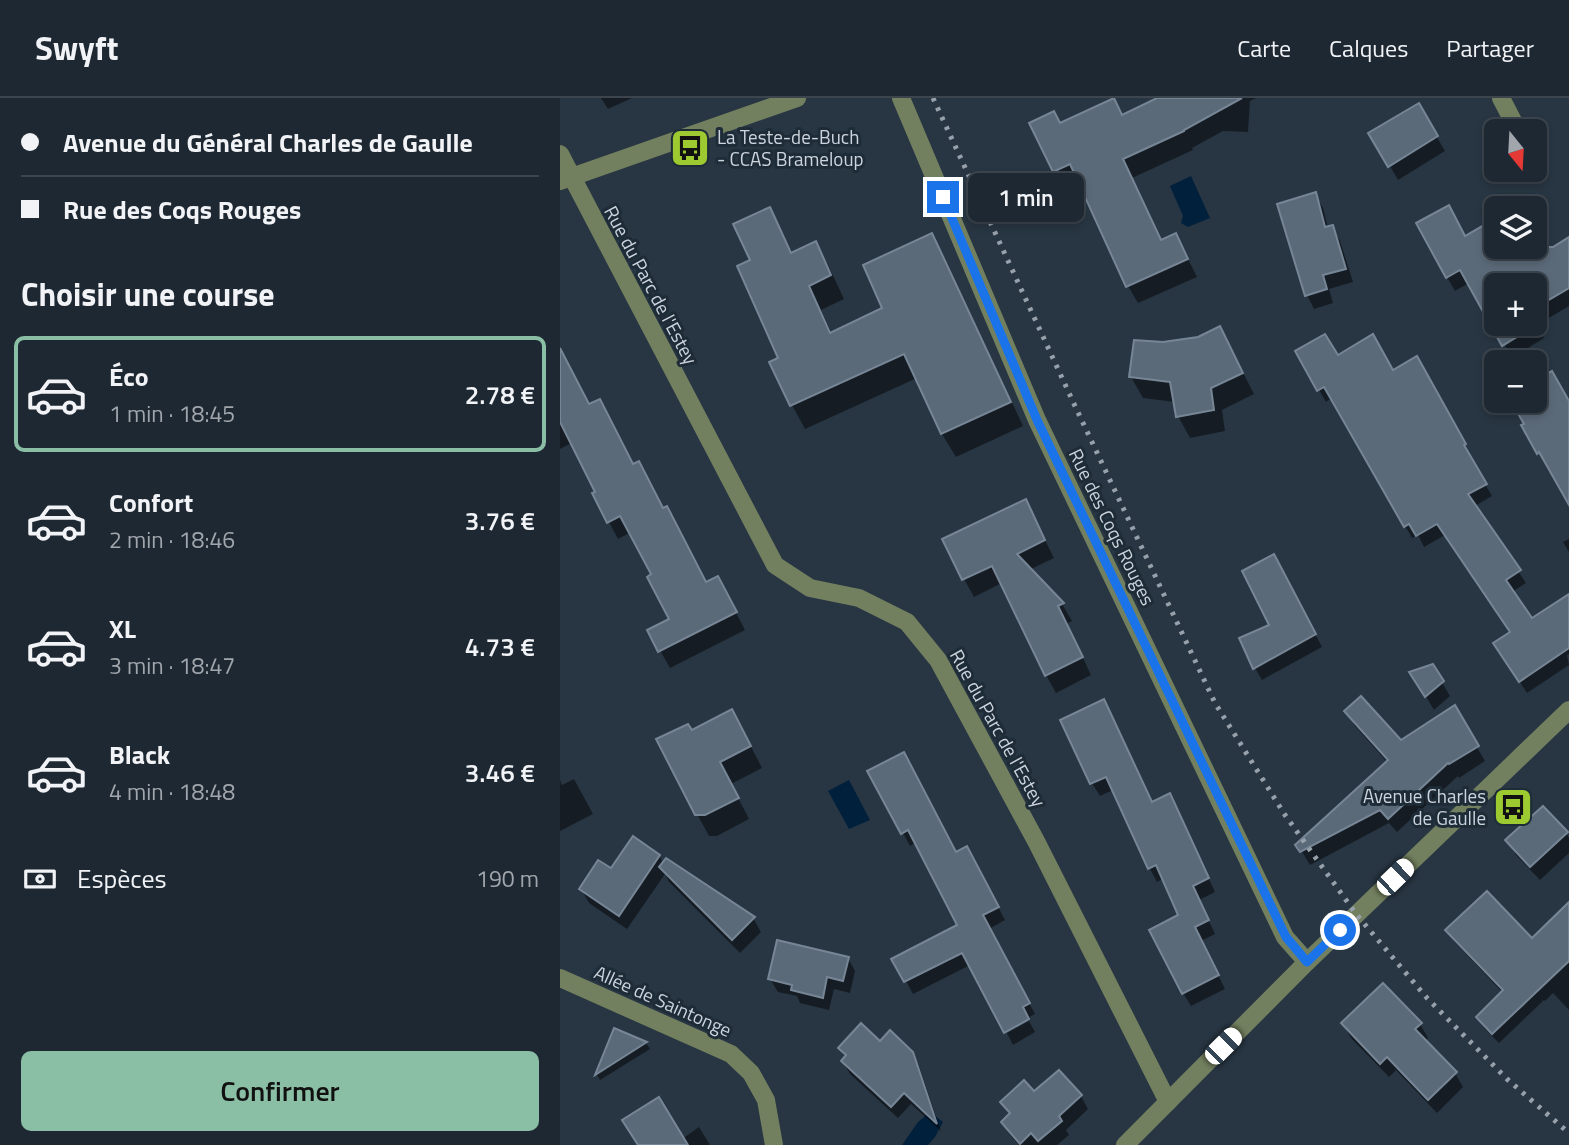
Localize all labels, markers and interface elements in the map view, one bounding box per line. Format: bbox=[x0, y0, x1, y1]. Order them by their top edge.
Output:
text: Swyft bbox=[35, 23, 119, 73]
text: Carte bbox=[1237, 30, 1291, 66]
text: Calques bbox=[1329, 30, 1408, 66]
text: Partager bbox=[1446, 30, 1534, 66]
north arrow bbox=[1484, 119, 1547, 182]
map controls bbox=[1484, 119, 1547, 413]
place label: La Teste-de-Buch - CCAS Brameloup bbox=[717, 122, 864, 173]
text: Avenue du Général Charles de Gaulle bbox=[63, 123, 473, 162]
bus stop icon: La Teste-de-Buch - CCAS Brameloup bbox=[669, 127, 711, 169]
callout: 1 min bbox=[968, 172, 1083, 222]
text: 1 min bbox=[998, 180, 1054, 215]
route end bbox=[927, 181, 959, 213]
text: Rue des Coqs Rouges bbox=[63, 190, 301, 229]
button: layers bbox=[1484, 196, 1547, 259]
street label: Rue du Parc de l'Estey bbox=[597, 200, 706, 369]
text: Choisir une course bbox=[21, 270, 275, 318]
button: + bbox=[1484, 273, 1547, 336]
button: − bbox=[1484, 350, 1547, 413]
text: Éco bbox=[109, 357, 149, 396]
icon: car bbox=[25, 363, 88, 426]
text: 2.78 € bbox=[465, 375, 535, 414]
text: 1 min · 18:45 bbox=[109, 396, 235, 431]
street label: Rue des Coqs Rouges bbox=[1062, 443, 1163, 610]
text: Confort bbox=[109, 483, 193, 522]
icon: car bbox=[25, 489, 88, 552]
text: 3.76 € bbox=[465, 501, 535, 540]
text: 2 min · 18:46 bbox=[109, 522, 235, 557]
text: XL bbox=[109, 609, 136, 648]
icon: car bbox=[25, 615, 88, 678]
text: 4.73 € bbox=[465, 627, 535, 666]
street label: Rue du Parc de l'Estey bbox=[943, 644, 1054, 812]
text: 3 min · 18:47 bbox=[109, 648, 235, 683]
text: Black bbox=[109, 735, 170, 774]
icon: car bbox=[25, 741, 88, 804]
text: 3.46 € bbox=[465, 753, 535, 792]
text: 4 min · 18:48 bbox=[109, 774, 235, 809]
place label: Avenue Charles de Gaulle bbox=[1363, 781, 1486, 832]
bus stop icon: Avenue Charles de Gaulle bbox=[1492, 786, 1534, 828]
car bbox=[1373, 855, 1418, 899]
text: Espèces bbox=[77, 859, 167, 898]
icon: cash bbox=[21, 860, 59, 898]
text: 190 m bbox=[476, 861, 539, 896]
route start bbox=[1324, 914, 1356, 946]
street label: Allée de Saintonge bbox=[590, 957, 737, 1044]
car bbox=[1201, 1024, 1246, 1068]
button: Confirmer bbox=[21, 1051, 539, 1131]

